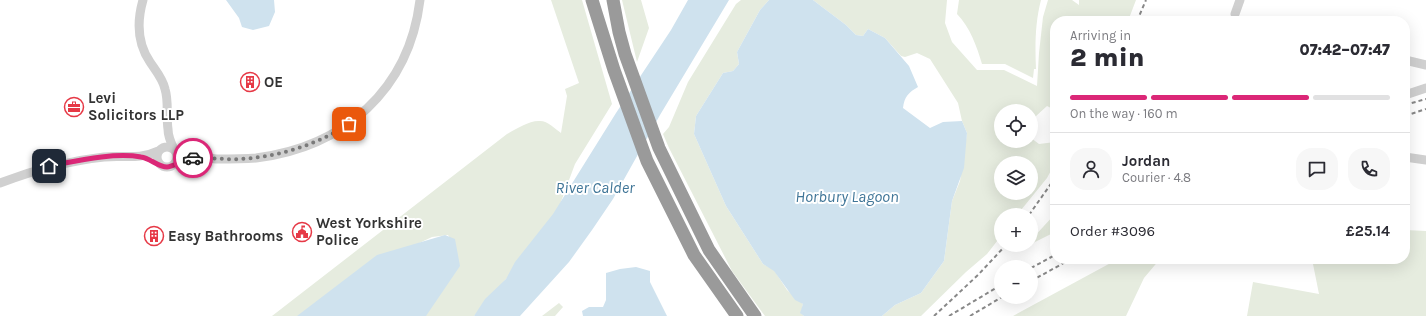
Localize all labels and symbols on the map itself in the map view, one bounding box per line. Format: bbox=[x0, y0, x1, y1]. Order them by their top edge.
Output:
building icon: OE bbox=[239, 71, 261, 93]
place label: OE bbox=[264, 73, 283, 91]
place label: Levi Solicitors LLP bbox=[88, 89, 184, 124]
office icon: Levi Solicitors LLP bbox=[63, 96, 85, 118]
pin bbox=[332, 107, 366, 141]
courier bbox=[173, 138, 213, 178]
pin bbox=[32, 149, 66, 183]
water label: River Calder bbox=[555, 178, 635, 197]
water label: Horbury Lagoon bbox=[795, 187, 899, 206]
place label: West Yorkshire Police bbox=[316, 214, 422, 249]
public building icon: West Yorkshire Police bbox=[291, 221, 313, 243]
building icon: Easy Bathrooms bbox=[143, 225, 165, 247]
place label: Easy Bathrooms bbox=[168, 227, 283, 245]

